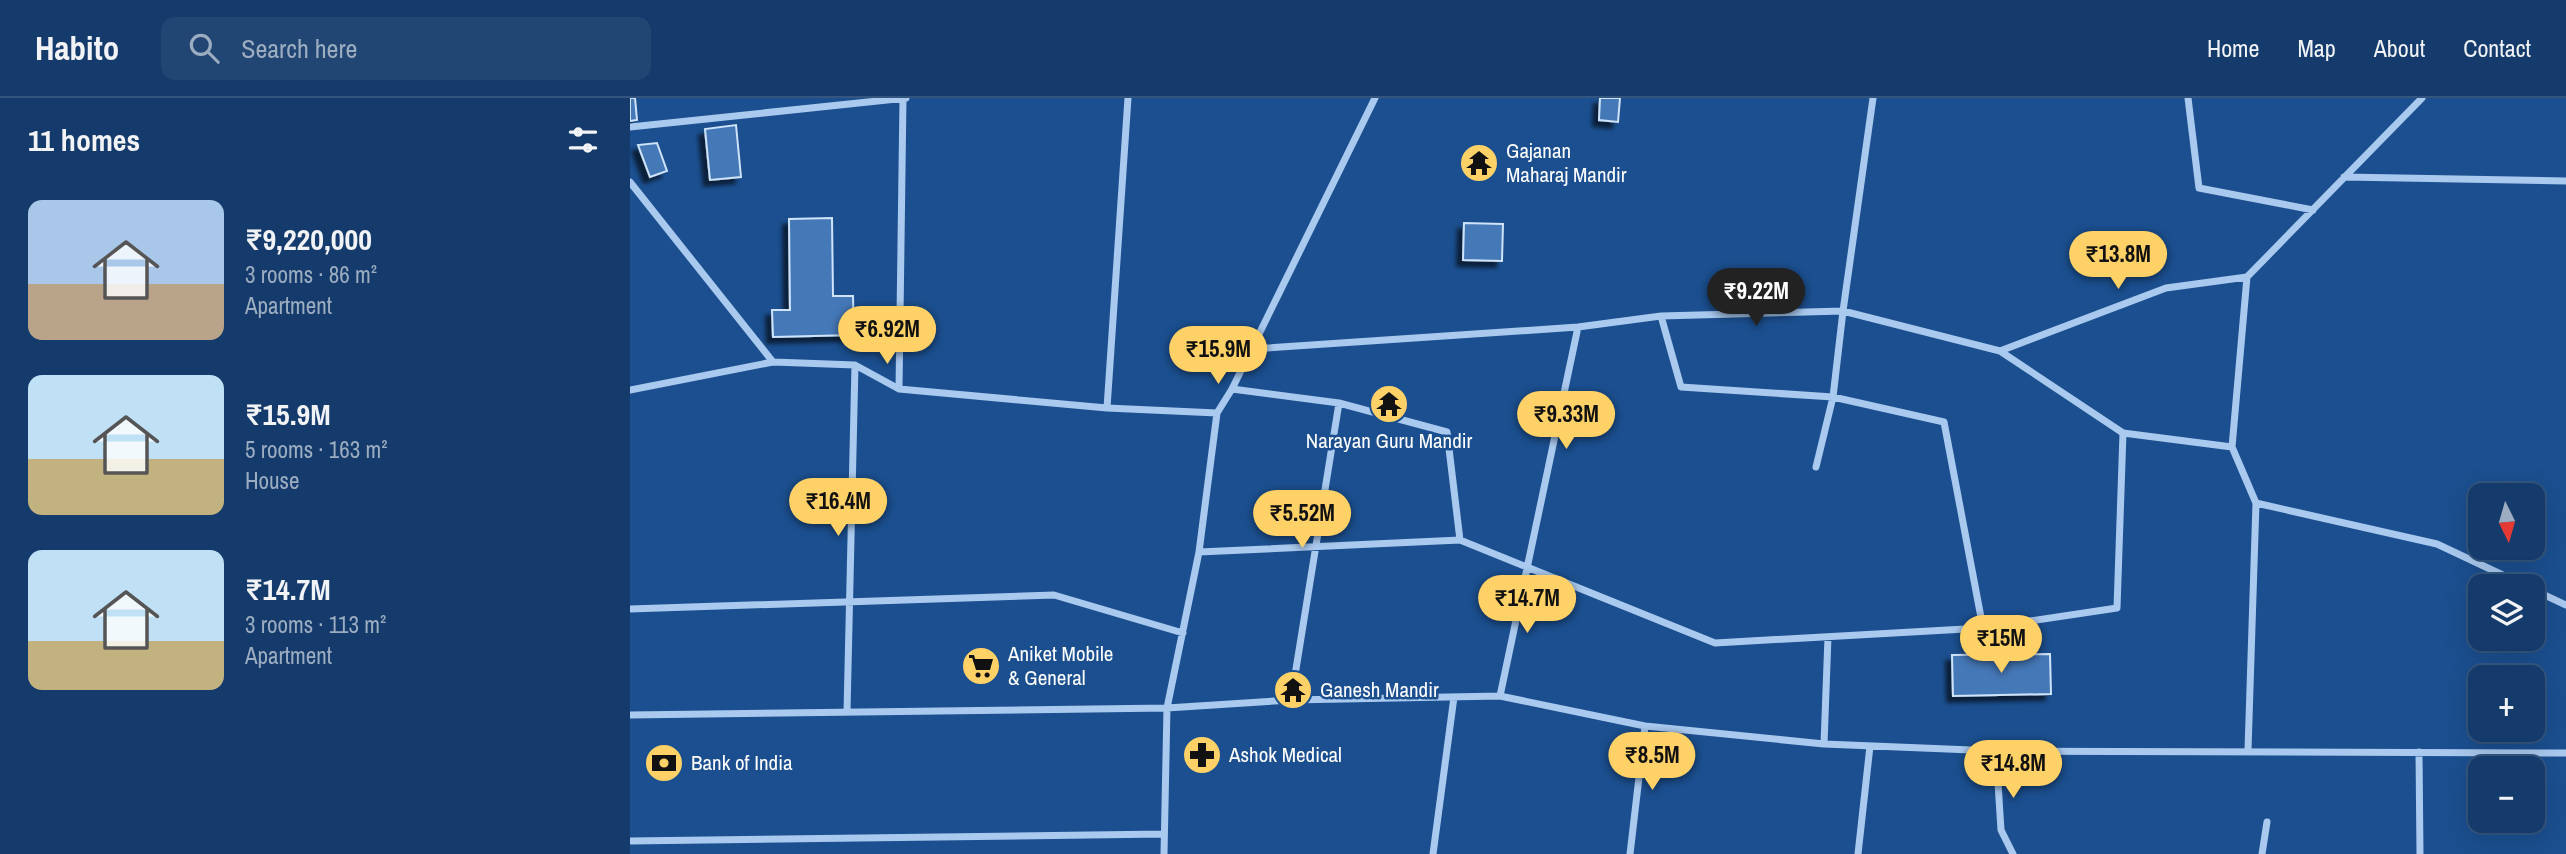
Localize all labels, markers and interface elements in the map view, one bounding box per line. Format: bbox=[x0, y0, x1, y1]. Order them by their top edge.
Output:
search box bbox=[161, 17, 651, 80]
text: Habito bbox=[35, 26, 119, 70]
icon: search bbox=[185, 29, 223, 67]
text: Search here bbox=[241, 31, 357, 66]
text: Home bbox=[2207, 32, 2259, 64]
text: Map bbox=[2297, 32, 2336, 64]
text: About bbox=[2374, 32, 2425, 64]
text: Contact bbox=[2463, 32, 2531, 64]
text: 11 homes bbox=[28, 120, 140, 160]
icon: filters bbox=[564, 121, 602, 159]
place label: Gajanan Maharaj Mandir bbox=[1506, 136, 1627, 189]
temple icon: Gajanan Maharaj Mandir bbox=[1458, 142, 1500, 184]
text: ₹9,220,000 bbox=[245, 219, 372, 259]
icon: home bbox=[84, 228, 168, 312]
pin: ₹13.8M bbox=[2061, 232, 2175, 291]
text: ₹13.8M bbox=[2085, 238, 2151, 269]
text: 3 rooms · 86 m² bbox=[245, 259, 377, 290]
pin: ₹9.22M bbox=[1699, 268, 1813, 328]
text: ₹9.22M bbox=[1723, 275, 1789, 306]
text: Apartment bbox=[245, 290, 332, 321]
pin: ₹6.92M bbox=[830, 306, 944, 366]
text: ₹6.92M bbox=[854, 313, 920, 344]
pin: ₹15.9M bbox=[1161, 327, 1275, 386]
text: ₹15.9M bbox=[1185, 333, 1251, 364]
temple icon: Narayan Guru Mandir bbox=[1368, 383, 1410, 425]
pin: ₹9.33M bbox=[1509, 392, 1623, 451]
text: ₹15.9M bbox=[245, 394, 331, 434]
text: ₹9.33M bbox=[1533, 398, 1599, 429]
icon: home bbox=[84, 403, 168, 487]
place label: Narayan Guru Mandir bbox=[1306, 426, 1473, 455]
text: 5 rooms · 163 m² bbox=[245, 434, 388, 465]
text: House bbox=[245, 465, 300, 496]
pin: ₹16.4M bbox=[781, 478, 895, 538]
north arrow bbox=[2468, 483, 2544, 560]
map controls bbox=[2468, 483, 2545, 833]
text: ₹16.4M bbox=[805, 485, 871, 516]
pin: ₹5.52M bbox=[1245, 490, 1359, 550]
text: ₹5.52M bbox=[1269, 497, 1335, 528]
text: ₹14.7M bbox=[245, 569, 331, 609]
button: layers bbox=[2468, 574, 2545, 651]
pin: ₹14.7M bbox=[1470, 575, 1584, 635]
icon: home bbox=[84, 578, 168, 662]
text: ₹14.7M bbox=[1494, 582, 1560, 613]
text: 3 rooms · 113 m² bbox=[245, 609, 386, 640]
pin: ₹15M bbox=[1960, 616, 2042, 675]
text: ₹15M bbox=[1976, 622, 2026, 653]
place label: Aniket Mobile & General bbox=[1007, 639, 1113, 692]
text: Apartment bbox=[245, 640, 332, 671]
supermarket icon: Aniket Mobile & General bbox=[960, 645, 1002, 687]
button: + bbox=[2468, 665, 2545, 742]
temple icon: Ganesh Mandir bbox=[1272, 669, 1314, 711]
place label: Ganesh Mandir bbox=[1320, 675, 1439, 704]
pin: ₹8.5M bbox=[1603, 732, 1701, 792]
pharmacy icon: Ashok Medical bbox=[1181, 734, 1223, 776]
text: ₹8.5M bbox=[1624, 739, 1680, 770]
place label: Ashok Medical bbox=[1228, 740, 1342, 769]
pin: ₹14.8M bbox=[1956, 740, 2070, 800]
bank icon: Bank of India bbox=[643, 742, 685, 784]
text: ₹14.8M bbox=[1980, 747, 2046, 778]
place label: Bank of India bbox=[691, 748, 793, 777]
button: − bbox=[2468, 756, 2545, 833]

